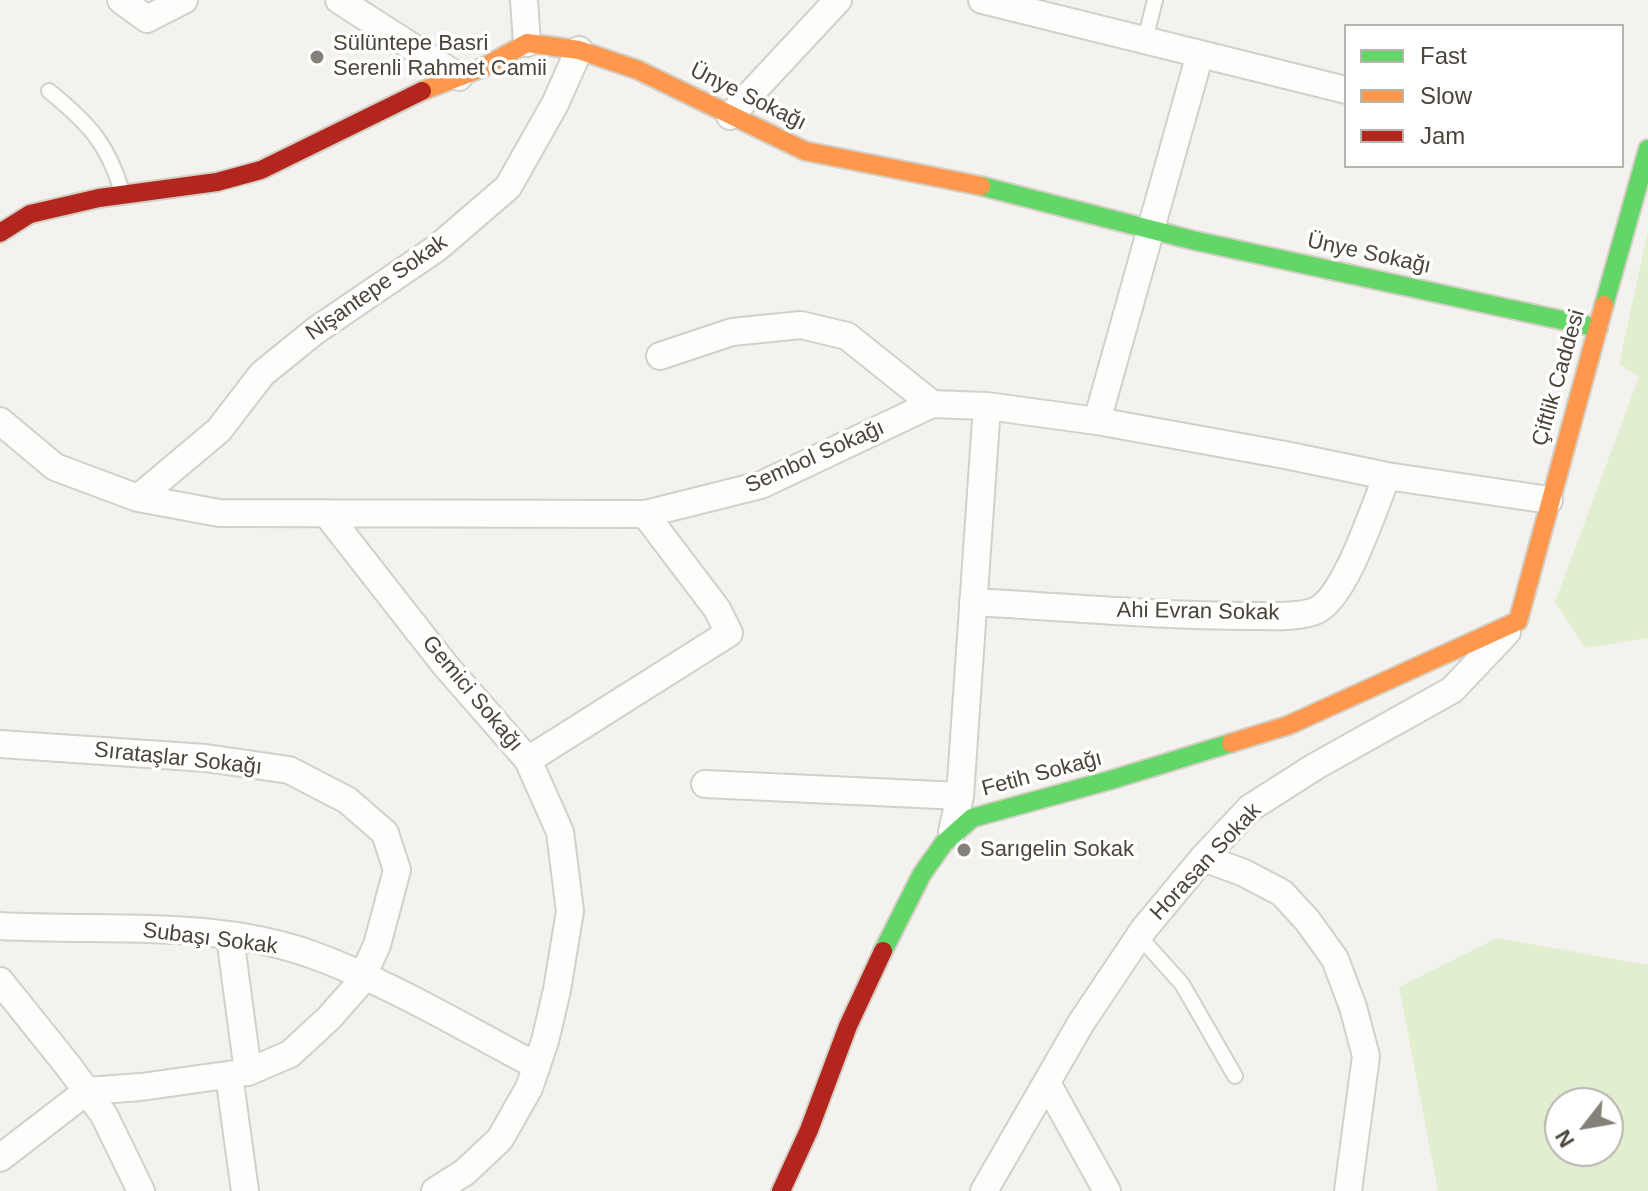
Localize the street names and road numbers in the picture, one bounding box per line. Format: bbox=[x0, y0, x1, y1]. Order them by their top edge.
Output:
street label: Ünye Sokağı bbox=[686, 58, 810, 136]
street label: Ünye Sokağı bbox=[1305, 228, 1433, 280]
street label: Nişantepe Sokak bbox=[301, 229, 453, 347]
street label: Çiftlik Caddesi bbox=[1527, 307, 1591, 449]
street label: Sembol Sokağı bbox=[741, 415, 889, 499]
street label: Ahi Evran Sokak bbox=[1116, 597, 1280, 627]
street label: Gemici Sokağı bbox=[416, 631, 528, 757]
street label: Sırataşlar Sokağı bbox=[93, 737, 263, 781]
street label: Fetih Sokağı bbox=[979, 745, 1105, 803]
street label: Horasan Sokak bbox=[1145, 798, 1267, 926]
street label: Subaşı Sokak bbox=[141, 918, 279, 960]

